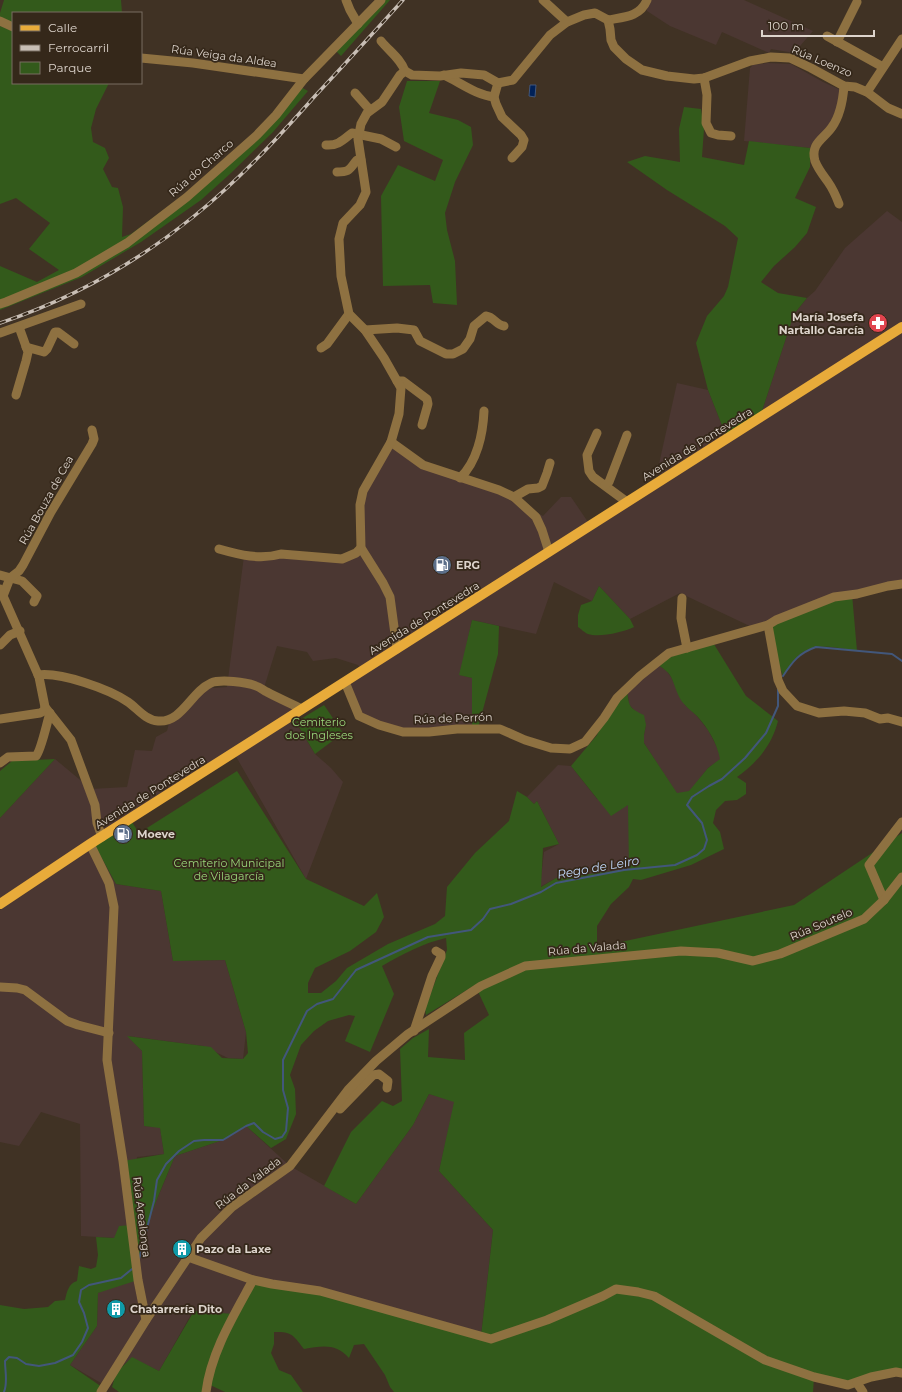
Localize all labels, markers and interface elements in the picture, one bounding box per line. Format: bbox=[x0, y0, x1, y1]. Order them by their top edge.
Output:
legend bbox=[12, 12, 142, 84]
scale bar bbox=[762, 12, 874, 38]
text: 100 m bbox=[768, 18, 804, 33]
text: Calle bbox=[48, 20, 77, 35]
text: Ferrocarril bbox=[48, 40, 109, 55]
street label: Rúa Veiga da Aldea bbox=[170, 42, 278, 70]
street label: Rúa Loenzo bbox=[790, 42, 855, 80]
text: Parque bbox=[48, 60, 92, 75]
street label: Rúa do Charco bbox=[166, 136, 236, 200]
place label: María Josefa Nartallo García bbox=[779, 310, 864, 337]
pharmacy icon: María Josefa Nartallo García bbox=[867, 312, 889, 334]
street label: Avenida de Pontevedra bbox=[639, 404, 755, 484]
street label: Rúa Bouza de Cea bbox=[16, 453, 76, 547]
fuel station icon: ERG bbox=[431, 554, 453, 576]
place label: ERG bbox=[456, 558, 480, 572]
street label: Avenida de Pontevedra bbox=[366, 578, 482, 658]
street label: Rúa de Perrón bbox=[413, 710, 493, 726]
park label: Cemiterio dos Ingleses bbox=[285, 715, 354, 742]
street label: Avenida de Pontevedra bbox=[92, 752, 208, 832]
fuel station icon: Moeve bbox=[112, 823, 134, 845]
place label: Moeve bbox=[137, 827, 175, 841]
water label: Rego de Leiro bbox=[556, 852, 641, 882]
park label: Cemiterio Municipal de Vilagarcía bbox=[174, 856, 284, 883]
street label: Rúa Soutelo bbox=[788, 905, 854, 943]
street label: Rúa da Valada bbox=[547, 938, 627, 958]
street label: Rúa da Valada bbox=[212, 1154, 284, 1212]
street label: Rúa Arealonga bbox=[130, 1176, 154, 1258]
building icon: Pazo da Laxe bbox=[171, 1238, 193, 1260]
place label: Pazo da Laxe bbox=[196, 1242, 271, 1256]
building icon: Chatarrería Dito bbox=[105, 1298, 127, 1320]
place label: Chatarrería Dito bbox=[130, 1302, 222, 1316]

